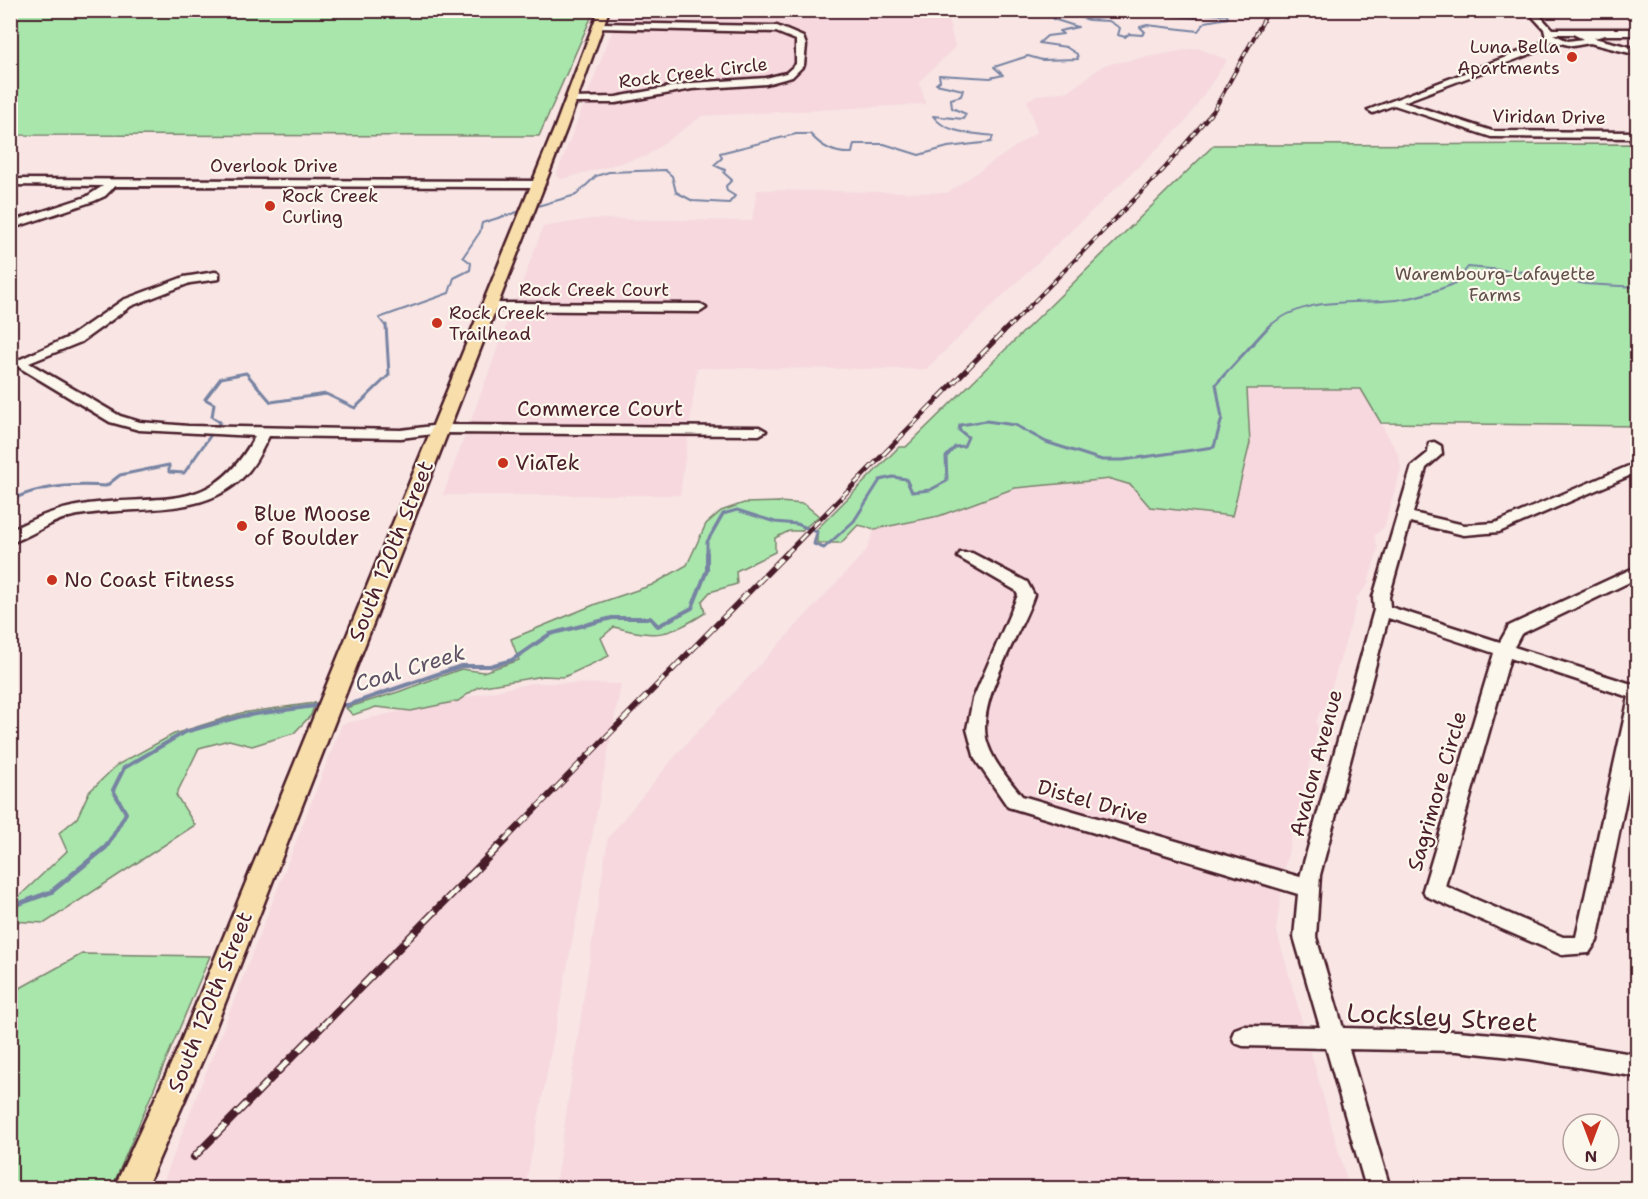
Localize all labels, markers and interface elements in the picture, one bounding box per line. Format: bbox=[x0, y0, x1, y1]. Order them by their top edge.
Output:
place label: Luna Bella Apartments bbox=[1457, 35, 1560, 80]
marker: Luna Bella Apartments bbox=[1565, 50, 1579, 64]
street label: Rock Creek Circle bbox=[617, 52, 769, 94]
street label: Viridan Drive bbox=[1492, 104, 1606, 130]
street label: Overlook Drive bbox=[210, 154, 338, 178]
place label: Rock Creek Curling bbox=[282, 184, 378, 229]
marker: Rock Creek Curling bbox=[263, 199, 277, 213]
park label: Warembourg-Lafayette Farms bbox=[1395, 262, 1595, 307]
street label: Rock Creek Court bbox=[519, 278, 669, 302]
place label: Rock Creek Trailhead bbox=[449, 301, 545, 346]
marker: Rock Creek Trailhead bbox=[430, 316, 444, 330]
street label: Commerce Court bbox=[517, 395, 683, 423]
place label: ViaTek bbox=[515, 449, 580, 477]
street label: South 120th Street bbox=[342, 456, 440, 646]
marker: ViaTek bbox=[496, 456, 510, 470]
place label: Blue Moose of Boulder bbox=[254, 500, 371, 552]
marker: Blue Moose of Boulder bbox=[235, 519, 249, 533]
place label: No Coast Fitness bbox=[64, 566, 235, 594]
marker: No Coast Fitness bbox=[45, 573, 59, 587]
water label: Coal Creek bbox=[351, 637, 469, 699]
street label: Avalon Avenue bbox=[1283, 686, 1349, 840]
street label: Sagrimore Circle bbox=[1401, 708, 1473, 874]
street label: Distel Drive bbox=[1034, 773, 1152, 831]
street label: South 120th Street bbox=[161, 907, 259, 1097]
street label: Locksley Street bbox=[1346, 995, 1538, 1039]
north arrow bbox=[1561, 1112, 1621, 1172]
text: N bbox=[1585, 1146, 1597, 1167]

